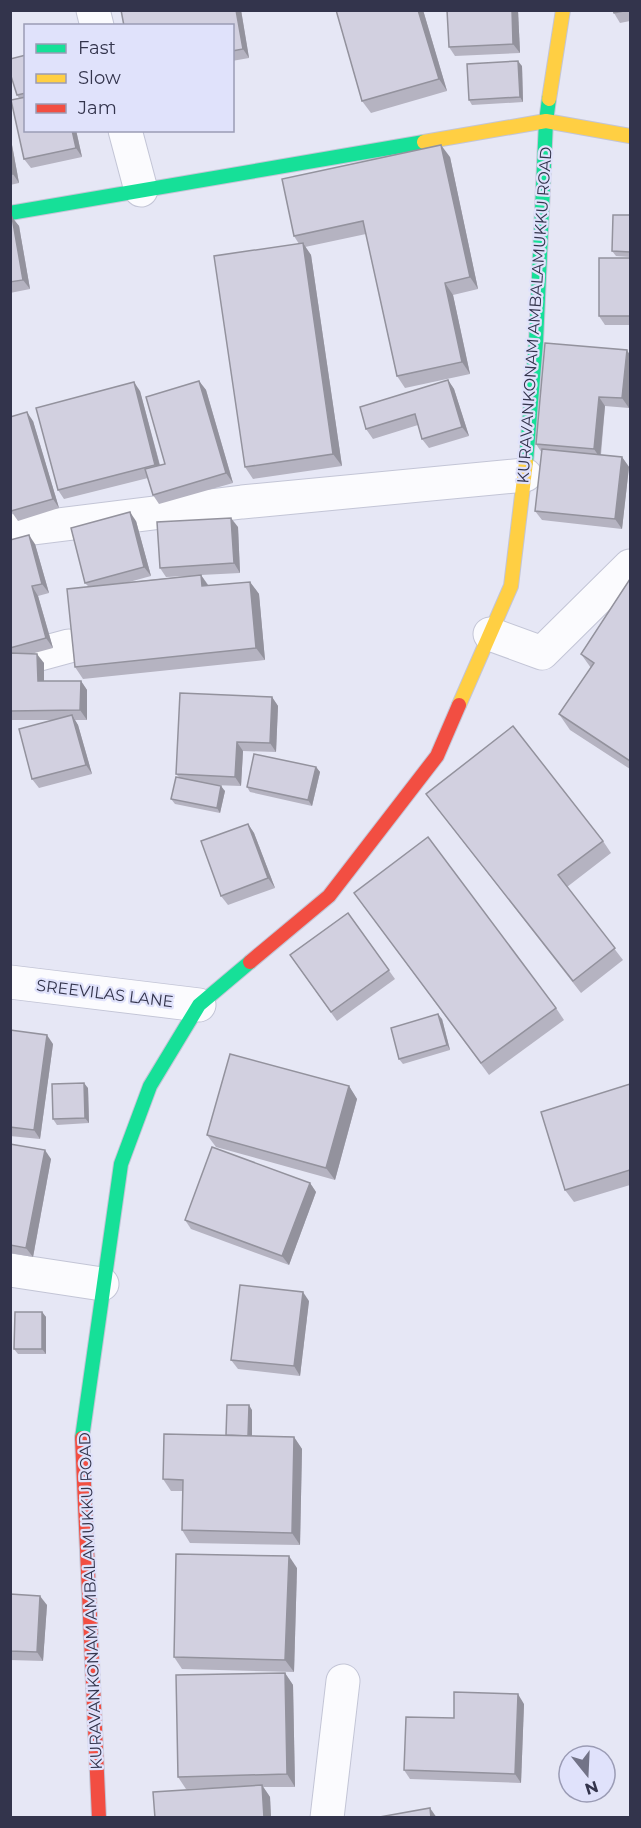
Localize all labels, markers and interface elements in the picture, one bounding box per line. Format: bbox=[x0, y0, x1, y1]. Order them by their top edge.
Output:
legend bbox=[24, 24, 234, 132]
text: Fast bbox=[78, 37, 116, 59]
text: Slow bbox=[78, 67, 121, 89]
text: Jam bbox=[77, 97, 117, 119]
street label: KURAVANKONAM AMBALAMUKKU ROAD bbox=[513, 146, 556, 484]
street label: SREEVILAS LANE bbox=[35, 976, 175, 1011]
street label: KURAVANKONAM AMBALAMUKKU ROAD bbox=[75, 1432, 106, 1770]
north arrow bbox=[557, 1744, 617, 1804]
text: N bbox=[582, 1777, 601, 1799]

